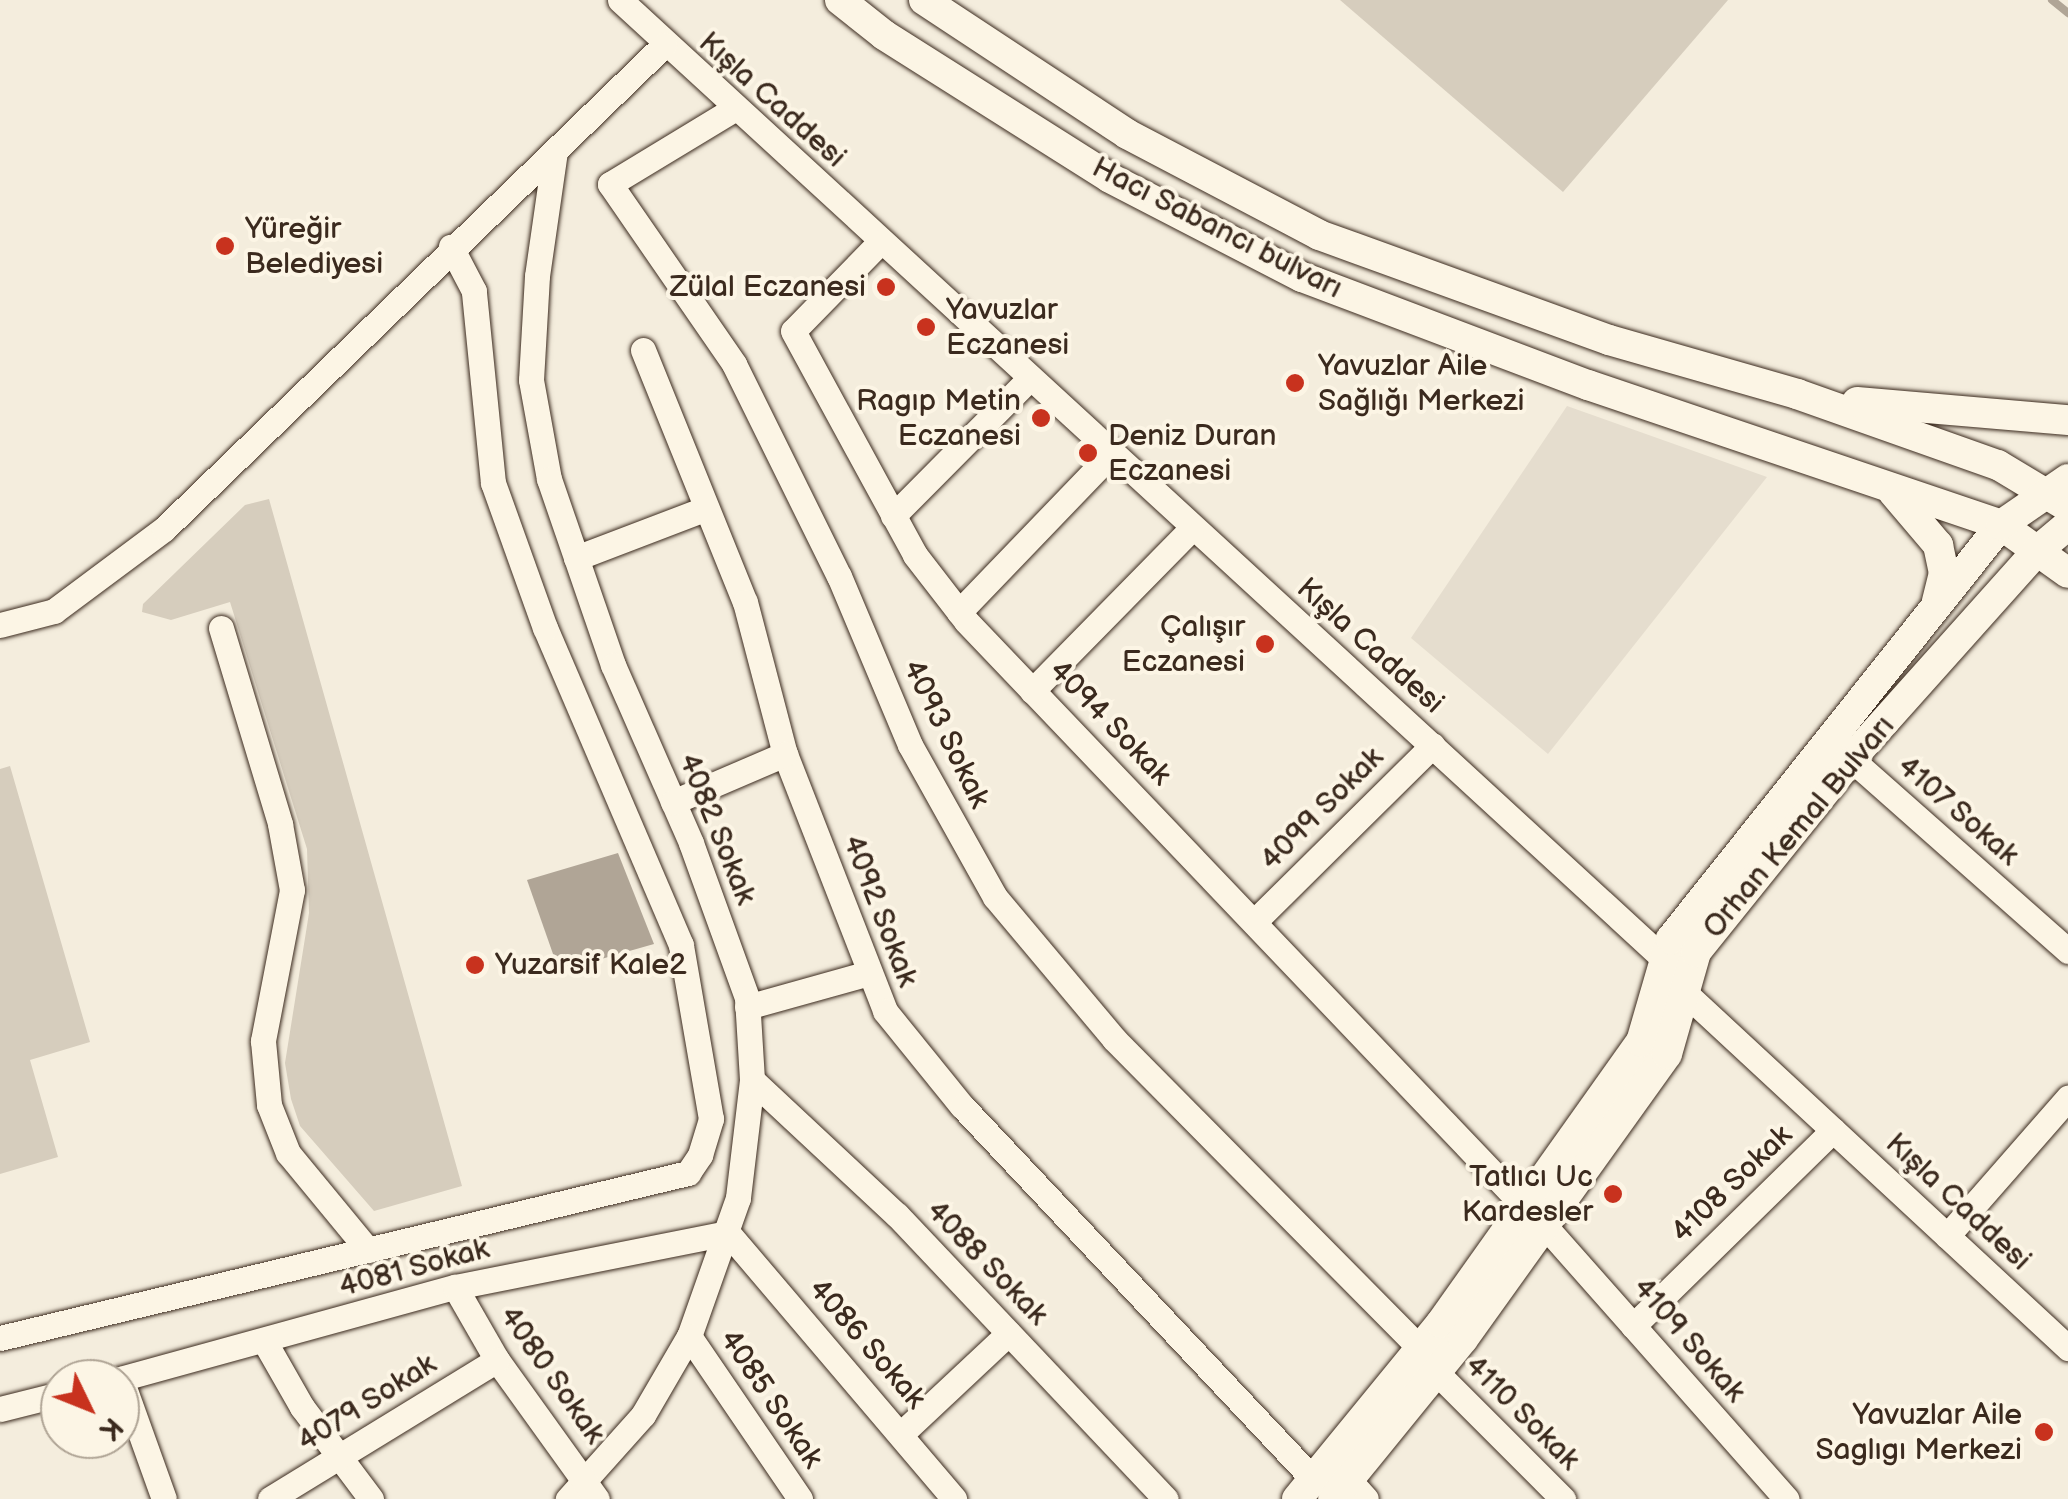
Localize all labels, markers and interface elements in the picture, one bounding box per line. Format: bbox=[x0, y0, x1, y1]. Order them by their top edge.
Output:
street label: Kışla Caddesi bbox=[691, 25, 853, 175]
street label: Hacı Sabancı bulvarı bbox=[1086, 149, 1348, 307]
place label: Yüreğir Belediyesi bbox=[245, 211, 383, 282]
marker: Yüreğir Belediyesi bbox=[214, 235, 236, 257]
place label: Zülal Eczanesi bbox=[670, 269, 866, 305]
marker: Zülal Eczanesi bbox=[875, 276, 897, 298]
place label: Yavuzlar Eczanesi bbox=[946, 292, 1069, 362]
marker: Yavuzlar Eczanesi bbox=[915, 316, 937, 338]
place label: Yavuzlar Aile Sağlığı Merkezi bbox=[1318, 348, 1525, 418]
marker: Yavuzlar Aile Sağlığı Merkezi bbox=[1282, 370, 1308, 396]
place label: Ragıp Metin Eczanesi bbox=[856, 383, 1021, 454]
marker: Ragıp Metin Eczanesi bbox=[1030, 407, 1052, 429]
place label: Deniz Duran Eczanesi bbox=[1108, 418, 1276, 488]
marker: Deniz Duran Eczanesi bbox=[1077, 442, 1099, 464]
street label: Kışla Caddesi bbox=[1289, 571, 1451, 721]
place label: Çalışır Eczanesi bbox=[1122, 609, 1245, 680]
marker: Çalışır Eczanesi bbox=[1254, 633, 1276, 655]
street label: 4094 Sokak bbox=[1041, 653, 1179, 793]
street label: 4093 Sokak bbox=[895, 654, 997, 814]
street label: Orhan Kemal Bulvarı bbox=[1696, 709, 1902, 945]
street label: 4099 Sokak bbox=[1253, 740, 1391, 878]
street label: 4082 Sokak bbox=[670, 748, 764, 910]
street label: 4107 Sokak bbox=[1889, 748, 2027, 874]
street label: 4092 Sokak bbox=[835, 830, 925, 992]
place label: Yuzarsif Kale2 bbox=[495, 947, 687, 983]
marker: Yuzarsif Kale2 bbox=[464, 954, 486, 976]
street label: 4108 Sokak bbox=[1664, 1117, 1800, 1251]
street label: Kışla Caddesi bbox=[1878, 1126, 2038, 1278]
place label: Tatlıcı Uc Kardesler bbox=[1462, 1159, 1593, 1230]
marker: Tatlıcı Uc Kardesler bbox=[1602, 1183, 1624, 1205]
street label: 4088 Sokak bbox=[918, 1193, 1056, 1333]
street label: 4081 Sokak bbox=[335, 1231, 493, 1305]
street label: 4109 Sokak bbox=[1625, 1270, 1753, 1410]
street label: 4086 Sokak bbox=[801, 1271, 933, 1417]
street label: 4080 Sokak bbox=[491, 1299, 613, 1451]
street label: 4085 Sokak bbox=[711, 1323, 831, 1475]
street label: 4079 Sokak bbox=[291, 1346, 443, 1460]
street label: 4110 Sokak bbox=[1457, 1348, 1587, 1478]
north arrow bbox=[40, 1359, 140, 1459]
place label: Yavuzlar Aile Saglıgı Merkezi bbox=[1815, 1397, 2022, 1468]
text: K bbox=[92, 1410, 129, 1447]
marker: Yavuzlar Aile Saglıgı Merkezi bbox=[2031, 1419, 2057, 1445]

